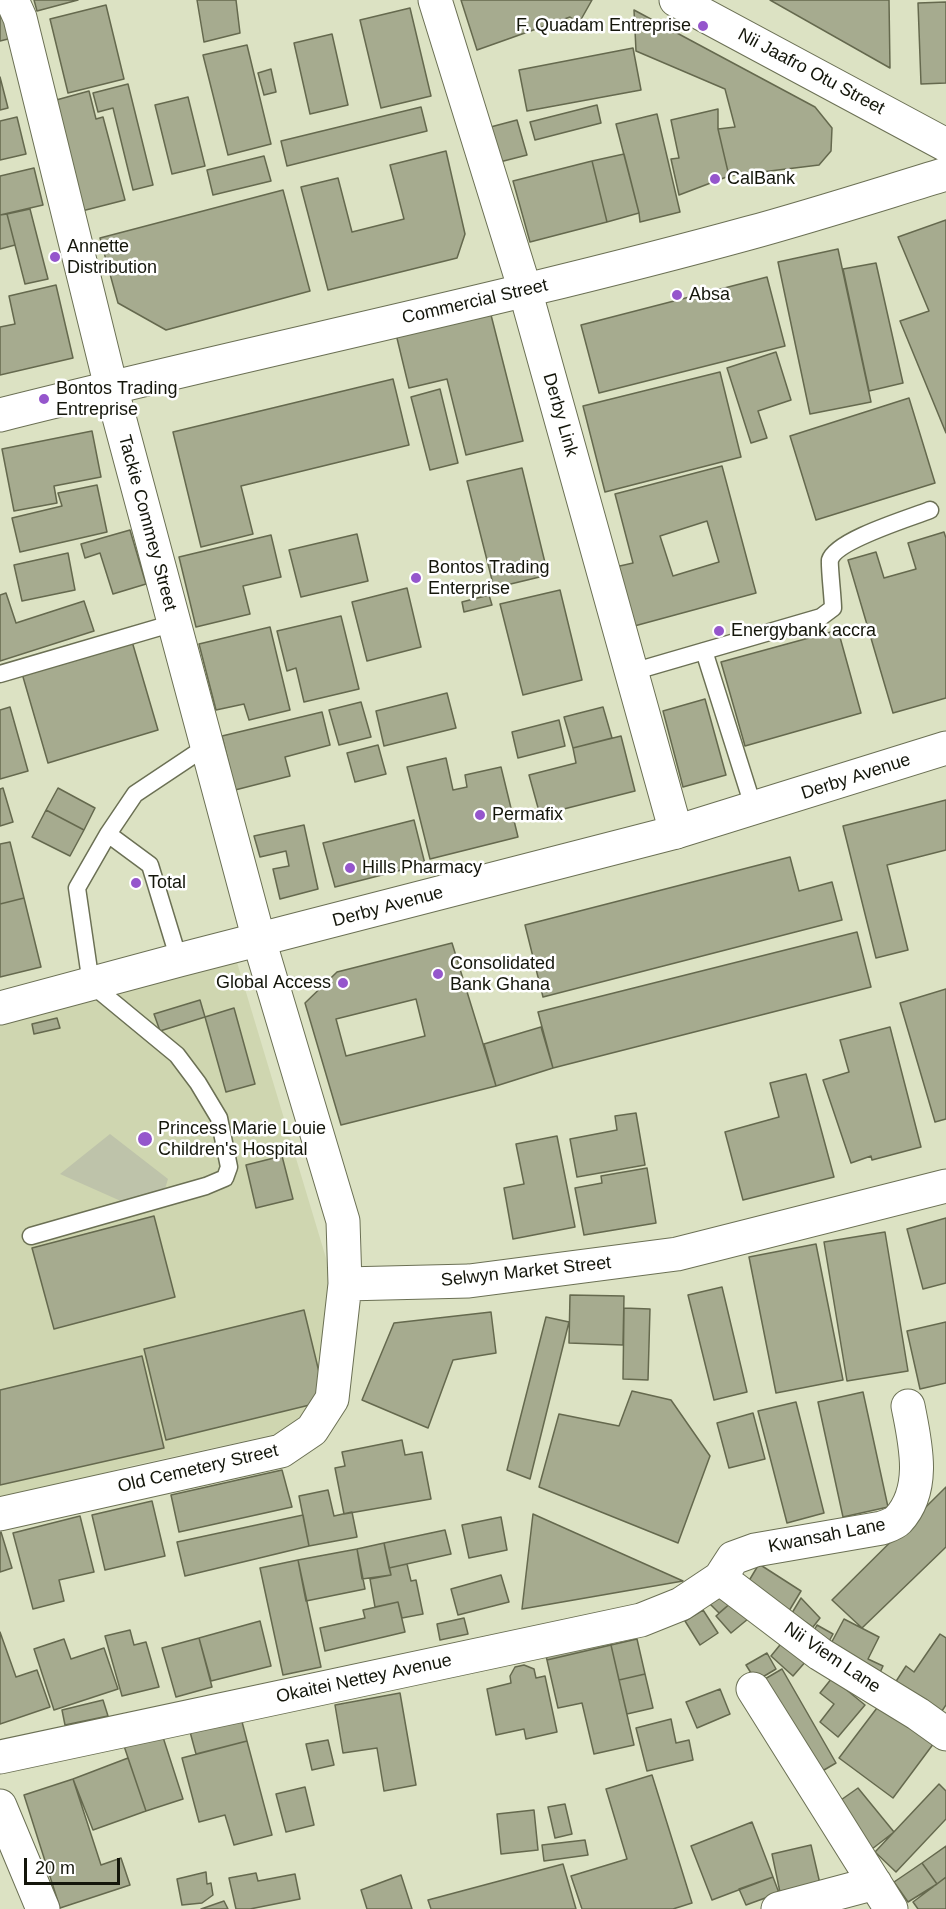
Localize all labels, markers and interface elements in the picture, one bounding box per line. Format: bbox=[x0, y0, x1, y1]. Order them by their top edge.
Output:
place label: F. Quadam Entreprise bbox=[516, 15, 691, 37]
marker: F. Quadam Entreprise bbox=[696, 19, 710, 33]
street label: Nii Jaafro Otu Street bbox=[734, 24, 888, 120]
place label: CalBank bbox=[727, 168, 795, 190]
marker: CalBank bbox=[708, 172, 722, 186]
place label: Annette Distribution bbox=[67, 236, 157, 278]
marker: Annette Distribution bbox=[48, 250, 62, 264]
street label: Commercial Street bbox=[400, 275, 550, 329]
place label: Absa bbox=[689, 284, 730, 306]
marker: Absa bbox=[670, 288, 684, 302]
street label: Derby Link bbox=[538, 371, 582, 459]
place label: Bontos Trading Entreprise bbox=[56, 378, 177, 420]
marker: Bontos Trading Entreprise bbox=[37, 392, 51, 406]
street label: Tackie Commey Street bbox=[113, 433, 181, 613]
place label: Bontos Trading Enterprise bbox=[428, 557, 549, 600]
marker: Bontos Trading Enterprise bbox=[409, 571, 423, 585]
place label: Energybank accra bbox=[731, 620, 876, 642]
marker: Energybank accra bbox=[712, 624, 726, 638]
street label: Derby Avenue bbox=[799, 749, 913, 805]
place label: Permafix bbox=[492, 804, 563, 826]
marker: Permafix bbox=[473, 808, 487, 822]
place label: Hills Pharmacy bbox=[362, 857, 482, 879]
marker: Hills Pharmacy bbox=[343, 861, 357, 875]
place label: Total bbox=[148, 872, 186, 894]
marker: Total bbox=[129, 876, 143, 890]
street label: Derby Avenue bbox=[330, 882, 446, 932]
place label: Consolidated Bank Ghana bbox=[450, 953, 555, 996]
marker: Consolidated Bank Ghana bbox=[431, 967, 445, 981]
place label: Global Access bbox=[216, 972, 331, 994]
marker: Global Access bbox=[336, 976, 350, 990]
place label: Princess Marie Louie Children's Hospital bbox=[158, 1118, 326, 1160]
marker: Princess Marie Louie Children's Hospital bbox=[136, 1130, 154, 1148]
street label: Selwyn Market Street bbox=[440, 1252, 612, 1292]
street label: Old Cemetery Street bbox=[116, 1440, 280, 1498]
street label: Kwansah Lane bbox=[766, 1514, 888, 1558]
street label: Nii Viem Lane bbox=[780, 1618, 884, 1698]
street label: Okaitei Nettey Avenue bbox=[274, 1650, 454, 1708]
scale bar bbox=[27, 1846, 123, 1884]
text: 20 m bbox=[35, 1858, 75, 1878]

